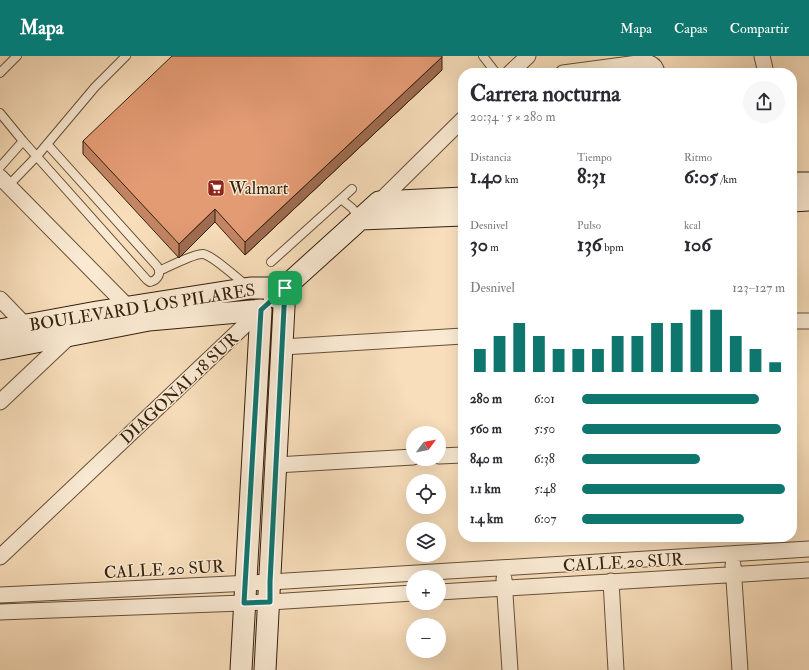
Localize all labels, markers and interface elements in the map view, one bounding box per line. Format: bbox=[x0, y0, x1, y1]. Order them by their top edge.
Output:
text: Mapa bbox=[20, 16, 64, 40]
text: Mapa bbox=[620, 20, 652, 37]
text: Capas bbox=[674, 20, 708, 37]
text: Compartir bbox=[730, 20, 789, 37]
text: Carrera nocturna bbox=[470, 80, 620, 108]
button: share bbox=[743, 81, 785, 123]
text: 20:34 · 5 × 280 m bbox=[470, 109, 556, 125]
text: Distancia bbox=[470, 151, 511, 164]
text: Tiempo bbox=[577, 151, 612, 164]
text: Ritmo bbox=[684, 151, 712, 164]
text: 1.40 bbox=[470, 164, 502, 189]
text: 8:31 bbox=[577, 164, 606, 189]
text: 6:05 bbox=[684, 164, 718, 189]
text: km bbox=[502, 173, 518, 186]
text: /km bbox=[718, 173, 737, 186]
supermarket icon: Walmart bbox=[206, 178, 226, 198]
place label: Walmart bbox=[228, 178, 289, 199]
text: Desnivel bbox=[470, 219, 508, 232]
text: Pulso bbox=[577, 219, 601, 232]
text: kcal bbox=[684, 219, 701, 232]
text: 30 bbox=[470, 232, 488, 257]
text: 136 bbox=[577, 232, 602, 257]
text: 106 bbox=[684, 232, 711, 257]
text: m bbox=[488, 241, 499, 254]
text: bpm bbox=[602, 241, 624, 254]
pin bbox=[268, 271, 302, 305]
icon: arrive bbox=[274, 277, 296, 299]
street label: BOULEVARD LOS PILARES bbox=[28, 279, 257, 336]
text: Desnivel bbox=[470, 280, 515, 296]
text: 123–127 m bbox=[732, 280, 785, 296]
street label: DIAGONAL 18 SUR bbox=[116, 328, 243, 449]
text: 280 m bbox=[470, 391, 502, 407]
text: 6:01 bbox=[534, 391, 555, 407]
text: 560 m bbox=[470, 421, 502, 437]
text: 5:50 bbox=[534, 421, 555, 437]
north arrow bbox=[406, 426, 446, 466]
map controls bbox=[406, 426, 446, 658]
text: 840 m bbox=[470, 451, 503, 467]
text: 6:38 bbox=[534, 451, 555, 467]
button: locate bbox=[406, 474, 446, 514]
text: 1.1 km bbox=[470, 481, 501, 497]
text: 5:48 bbox=[534, 481, 556, 497]
text: 1.4 km bbox=[470, 511, 503, 527]
text: 6:07 bbox=[534, 511, 556, 527]
button: layers bbox=[406, 522, 446, 562]
street label: CALLE 20 SUR bbox=[562, 549, 685, 576]
street label: CALLE 20 SUR bbox=[103, 556, 226, 583]
button: + bbox=[406, 570, 446, 610]
button: − bbox=[406, 618, 446, 658]

